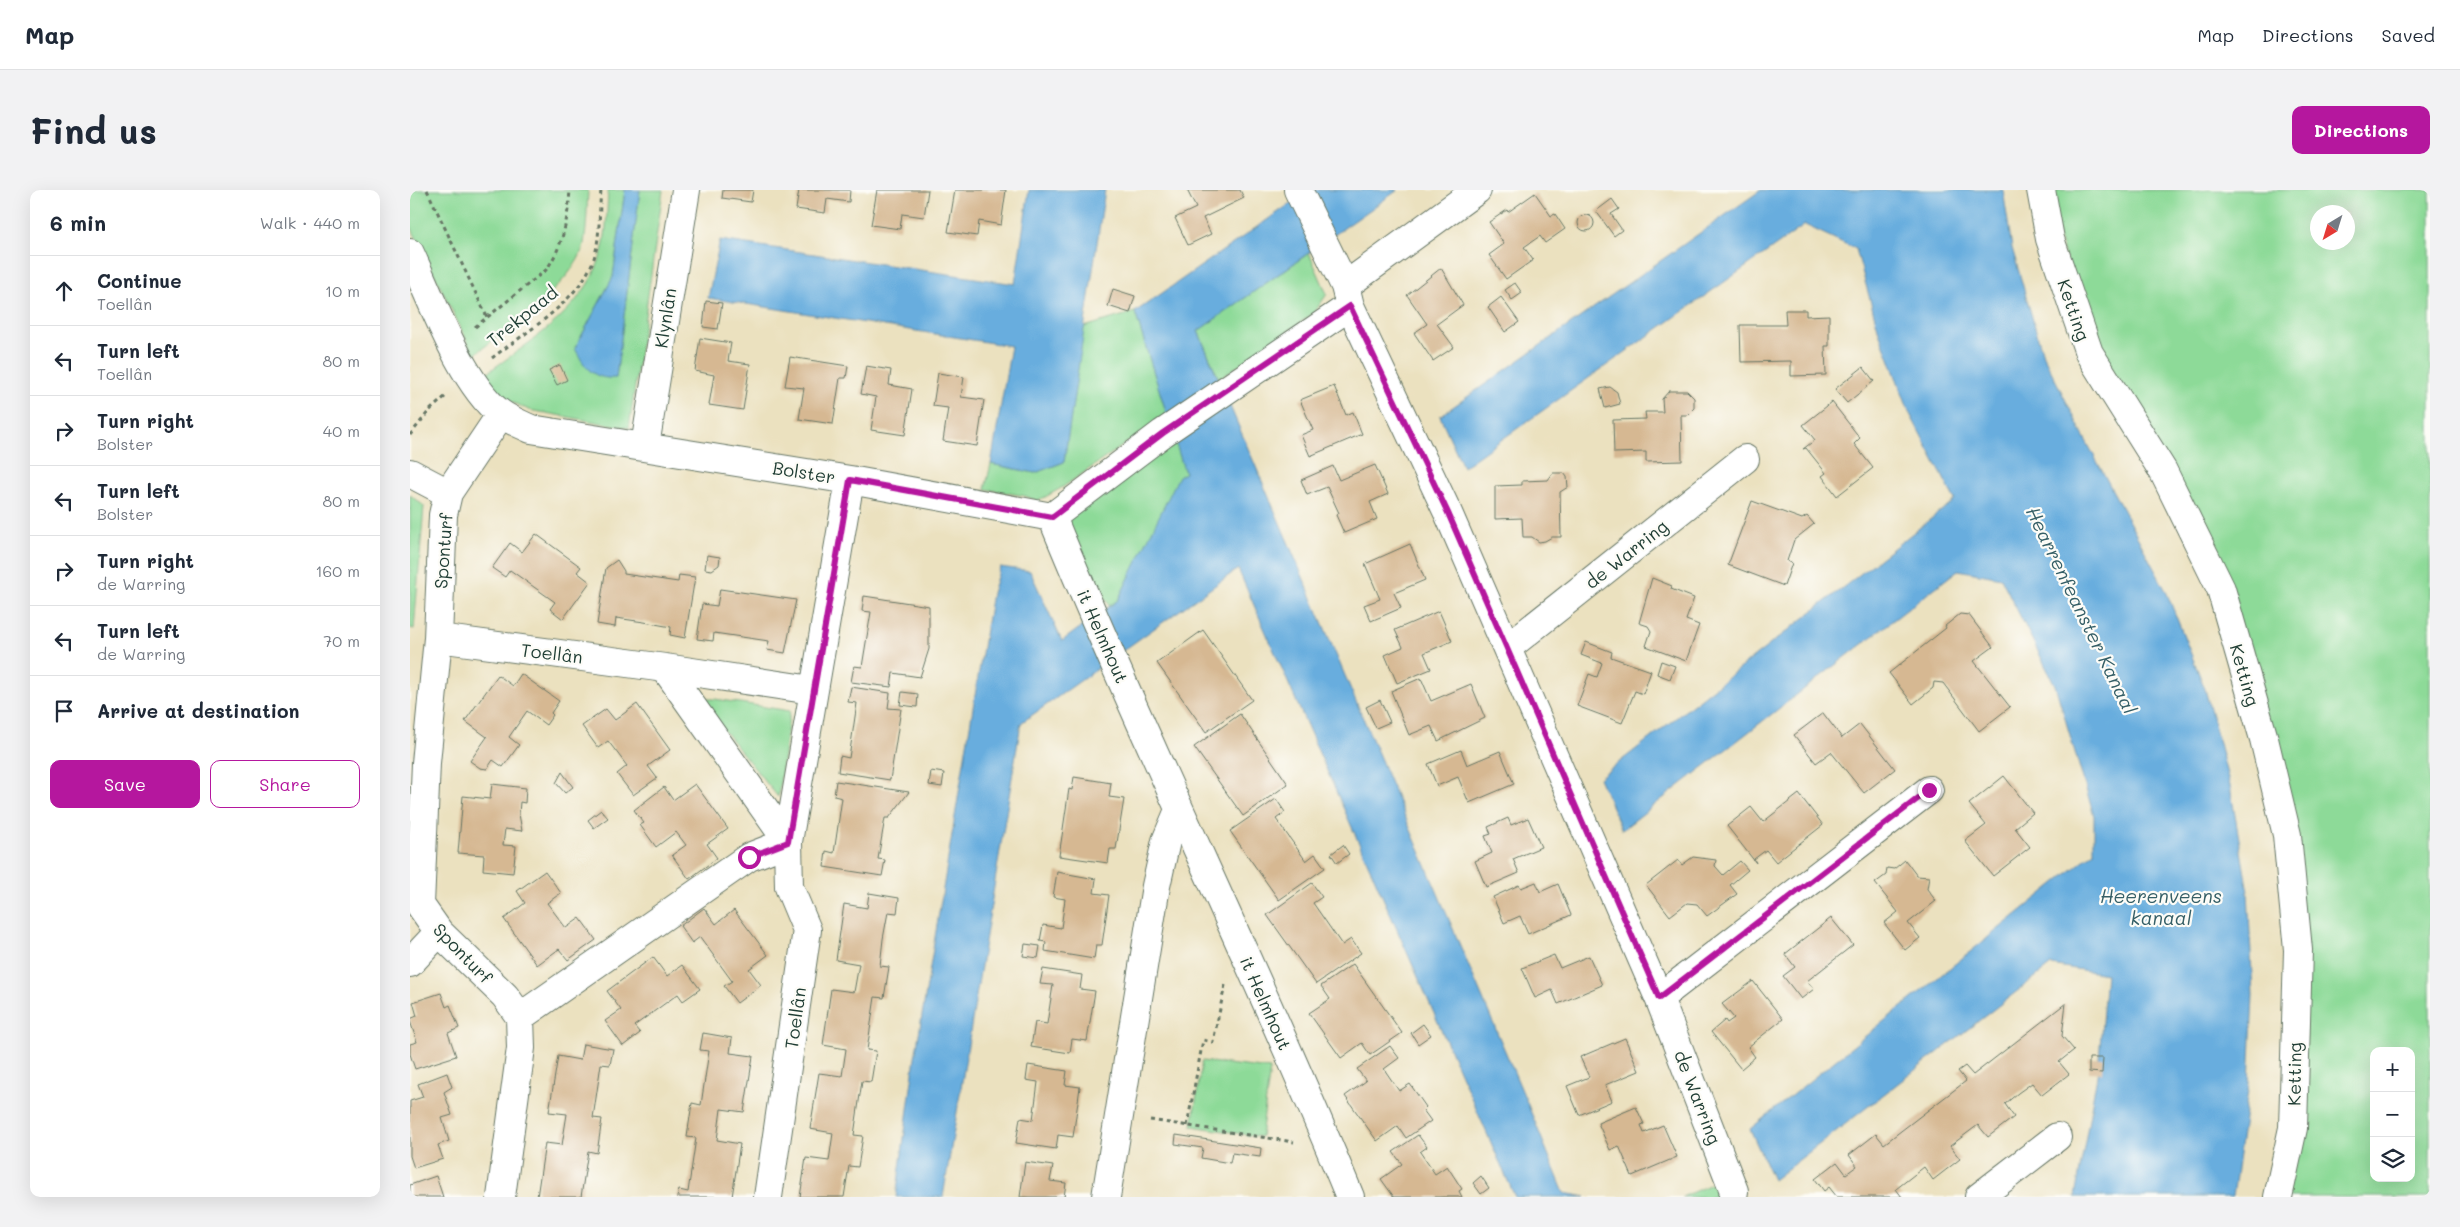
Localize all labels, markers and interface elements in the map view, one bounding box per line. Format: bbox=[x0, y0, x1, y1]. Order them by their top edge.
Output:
text: Map bbox=[25, 19, 74, 50]
text: Map bbox=[2197, 23, 2234, 47]
text: Directions bbox=[2262, 23, 2354, 47]
text: Saved bbox=[2382, 23, 2435, 47]
button: Directions bbox=[2292, 106, 2430, 154]
text: Find us bbox=[30, 107, 157, 153]
north arrow bbox=[2310, 205, 2355, 250]
text: 6 min bbox=[50, 209, 106, 236]
text: Walk · 440 m bbox=[260, 212, 360, 233]
text: Continue bbox=[97, 268, 182, 293]
street label: Ketting bbox=[2052, 276, 2096, 344]
icon: ahead bbox=[50, 277, 78, 305]
text: 10 m bbox=[325, 280, 360, 301]
street label: Trekpaad bbox=[482, 280, 562, 352]
street label: Klynlân bbox=[648, 286, 682, 350]
text: Toellân bbox=[97, 293, 152, 314]
text: Turn left bbox=[97, 338, 180, 363]
icon: left bbox=[50, 347, 78, 375]
text: 80 m bbox=[323, 350, 360, 371]
text: Toellân bbox=[97, 363, 152, 384]
text: Turn right bbox=[97, 408, 194, 433]
icon: right bbox=[50, 417, 78, 445]
text: 40 m bbox=[323, 420, 360, 441]
text: Bolster bbox=[97, 433, 153, 454]
street label: Bolster bbox=[771, 455, 837, 489]
text: Turn left bbox=[97, 478, 180, 503]
icon: left bbox=[50, 487, 78, 515]
text: 80 m bbox=[323, 490, 360, 511]
water label: Hearrenfeanster Kanaal bbox=[2021, 502, 2143, 718]
text: Bolster bbox=[97, 503, 153, 524]
street label: Sponturf bbox=[428, 511, 458, 590]
street label: de Warring bbox=[1579, 514, 1673, 594]
text: Turn right bbox=[97, 548, 194, 573]
icon: right bbox=[50, 557, 78, 585]
text: 160 m bbox=[315, 560, 360, 581]
text: de Warring bbox=[97, 573, 185, 594]
street label: it Helmhout bbox=[1072, 585, 1134, 687]
text: Turn left bbox=[97, 618, 180, 643]
icon: left bbox=[50, 627, 78, 655]
text: 70 m bbox=[323, 630, 360, 651]
street label: Toellân bbox=[520, 637, 584, 669]
street label: Ketting bbox=[2225, 641, 2265, 709]
text: de Warring bbox=[97, 643, 185, 664]
icon: arrive bbox=[50, 697, 78, 725]
text: Arrive at destination bbox=[97, 698, 300, 723]
button: Save bbox=[50, 760, 200, 808]
button: Share bbox=[210, 760, 360, 808]
route end bbox=[1918, 779, 1941, 802]
route start bbox=[738, 846, 761, 869]
water label: Heerenveens kanaal bbox=[2100, 883, 2222, 930]
street label: Sponturf bbox=[428, 917, 499, 989]
street label: it Helmhout bbox=[1235, 952, 1297, 1054]
street label: Toellân bbox=[779, 986, 811, 1050]
street label: Ketting bbox=[2281, 1042, 2307, 1106]
street label: de Warring bbox=[1669, 1046, 1727, 1148]
map controls bbox=[2370, 1047, 2415, 1182]
button: + bbox=[2370, 1047, 2415, 1092]
button: − bbox=[2370, 1092, 2415, 1137]
button: layers bbox=[2370, 1137, 2415, 1182]

